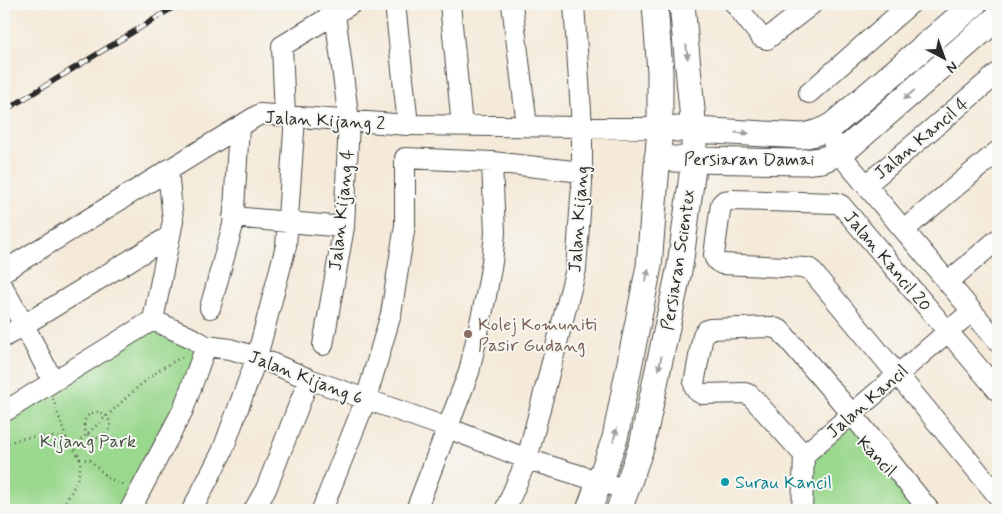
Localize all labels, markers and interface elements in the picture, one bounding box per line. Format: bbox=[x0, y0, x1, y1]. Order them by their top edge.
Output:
north arrow bbox=[920, 32, 970, 82]
one-way arrow bbox=[683, 45, 691, 61]
text: N bbox=[942, 57, 961, 77]
one-way arrow bbox=[902, 89, 915, 100]
street label: Jalan Kancil 4 bbox=[869, 92, 974, 185]
street label: Jalan Kijang 2 bbox=[264, 106, 386, 136]
one-way arrow bbox=[735, 129, 751, 137]
street label: Jalan Kijang 4 bbox=[324, 148, 360, 272]
street label: Persiaran Damai bbox=[684, 148, 814, 172]
street label: Jalan Kijang bbox=[563, 165, 595, 273]
street label: Persiaran Scientex bbox=[656, 188, 702, 332]
street label: Jalan Kancil 20 bbox=[838, 206, 937, 317]
one-way arrow bbox=[643, 268, 651, 284]
place label: Kolej Komuniti Pasir Gudang bbox=[478, 313, 597, 358]
marker: Kolej Komuniti Pasir Gudang bbox=[462, 328, 474, 340]
street label: Jalan Kijang 6 bbox=[245, 345, 366, 411]
one-way arrow bbox=[656, 356, 664, 371]
street label: Jalan Kancil bbox=[822, 360, 914, 444]
one-way arrow bbox=[611, 428, 619, 443]
park label: Kijang Park bbox=[40, 430, 136, 454]
street label: Kancil bbox=[851, 431, 902, 482]
place label: Surau Kancil bbox=[735, 471, 832, 495]
marker: Surau Kancil bbox=[719, 476, 731, 488]

